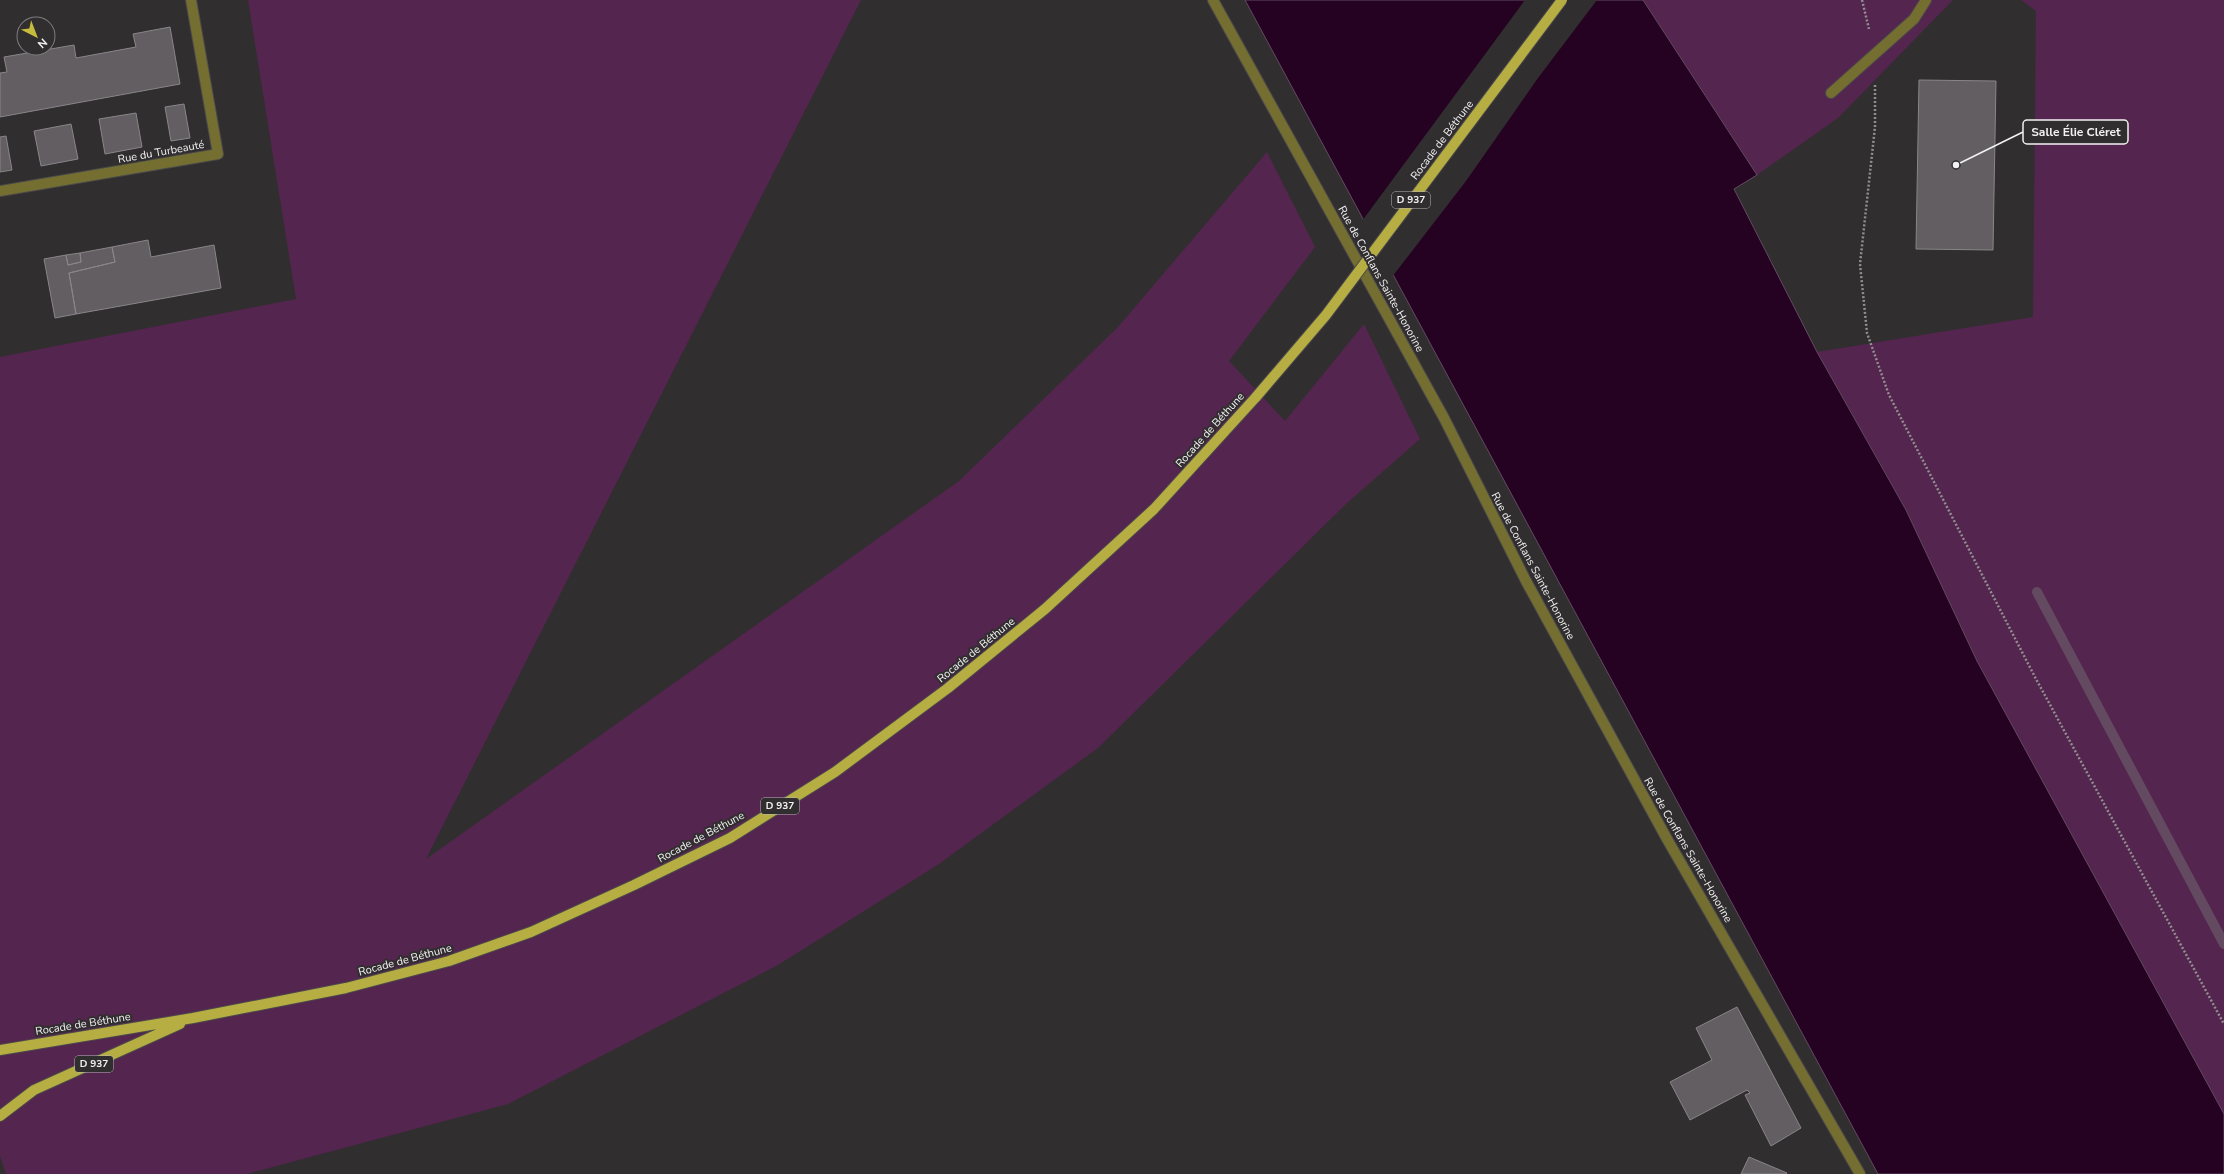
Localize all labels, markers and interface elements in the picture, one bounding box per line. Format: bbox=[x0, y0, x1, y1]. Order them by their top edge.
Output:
north arrow bbox=[16, 16, 56, 56]
text: N bbox=[34, 35, 50, 51]
street label: Rocade de Béthune bbox=[1407, 97, 1477, 183]
callout: Salle Élie Cléret bbox=[2023, 120, 2128, 144]
text: Salle Élie Cléret bbox=[2031, 124, 2121, 140]
street label: Rue du Turbeauté bbox=[117, 137, 206, 167]
road number: D 937 bbox=[1392, 192, 1430, 208]
street label: Rue de Conflans Sainte-Honorine bbox=[1334, 203, 1428, 355]
street label: Rocade de Béthune bbox=[1172, 389, 1248, 471]
street label: Rue de Conflans Sainte-Honorine bbox=[1488, 490, 1578, 643]
street label: Rocade de Béthune bbox=[934, 614, 1018, 686]
street label: Rue de Conflans Sainte-Honorine bbox=[1640, 775, 1736, 925]
road number: D 937 bbox=[761, 798, 799, 814]
street label: Rocade de Béthune bbox=[655, 808, 747, 866]
street label: Rocade de Béthune bbox=[357, 940, 453, 980]
street label: Rocade de Béthune bbox=[34, 1009, 132, 1039]
road number: D 937 bbox=[75, 1056, 113, 1072]

